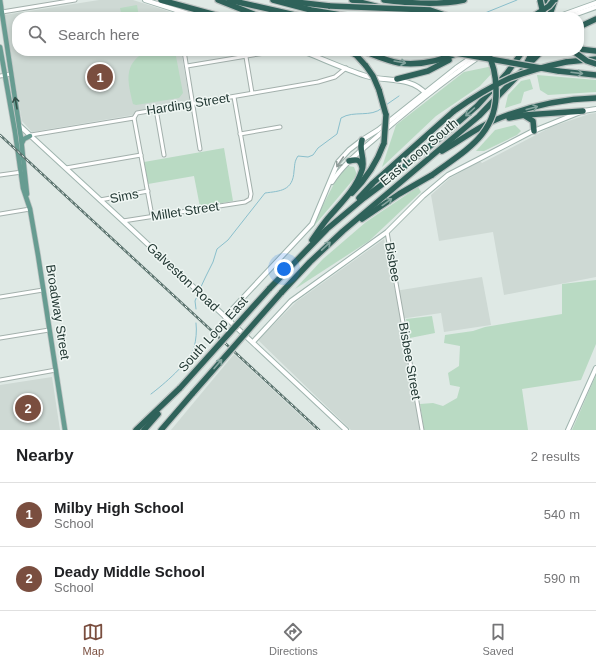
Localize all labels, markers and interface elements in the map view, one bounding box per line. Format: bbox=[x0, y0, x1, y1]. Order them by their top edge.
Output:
search box bbox=[12, 12, 584, 56]
icon: search bbox=[26, 23, 48, 45]
text: Search here bbox=[58, 26, 140, 43]
one-way arrow bbox=[393, 59, 406, 67]
pin: 1 bbox=[87, 62, 113, 92]
one-way arrow bbox=[570, 69, 583, 77]
street label: Harding Street bbox=[145, 90, 231, 118]
one-way arrow bbox=[12, 97, 20, 110]
one-way arrow bbox=[525, 104, 538, 111]
one-way arrow bbox=[465, 107, 475, 117]
street label: East Loop South bbox=[377, 115, 461, 189]
one-way arrow bbox=[335, 156, 343, 168]
street label: Sims bbox=[108, 186, 140, 206]
street label: Millet Street bbox=[150, 198, 220, 224]
one-way arrow bbox=[382, 198, 393, 206]
street label: Galveston Road bbox=[144, 240, 222, 314]
street label: Bisbee bbox=[382, 241, 404, 283]
one-way arrow bbox=[321, 242, 331, 251]
your location bbox=[274, 259, 294, 279]
street label: Broadway Street bbox=[43, 263, 73, 361]
street label: South Loop East bbox=[175, 293, 251, 375]
street label: Bisbee Street bbox=[396, 321, 424, 401]
one-way arrow bbox=[214, 358, 223, 369]
pin: 2 bbox=[15, 393, 41, 423]
text: Nearby bbox=[16, 446, 74, 465]
text: 2 results bbox=[531, 449, 580, 464]
text: Milby High School bbox=[54, 499, 184, 516]
text: 1 bbox=[25, 507, 33, 522]
text: 540 m bbox=[544, 507, 580, 522]
text: School bbox=[54, 516, 94, 531]
text: Deady Middle School bbox=[54, 563, 205, 580]
text: 2 bbox=[25, 571, 33, 586]
text: 590 m bbox=[544, 571, 580, 586]
text: School bbox=[54, 580, 94, 595]
tab: Map bbox=[82, 621, 104, 657]
tab: Directions bbox=[269, 621, 318, 657]
tab: Saved bbox=[482, 621, 514, 657]

